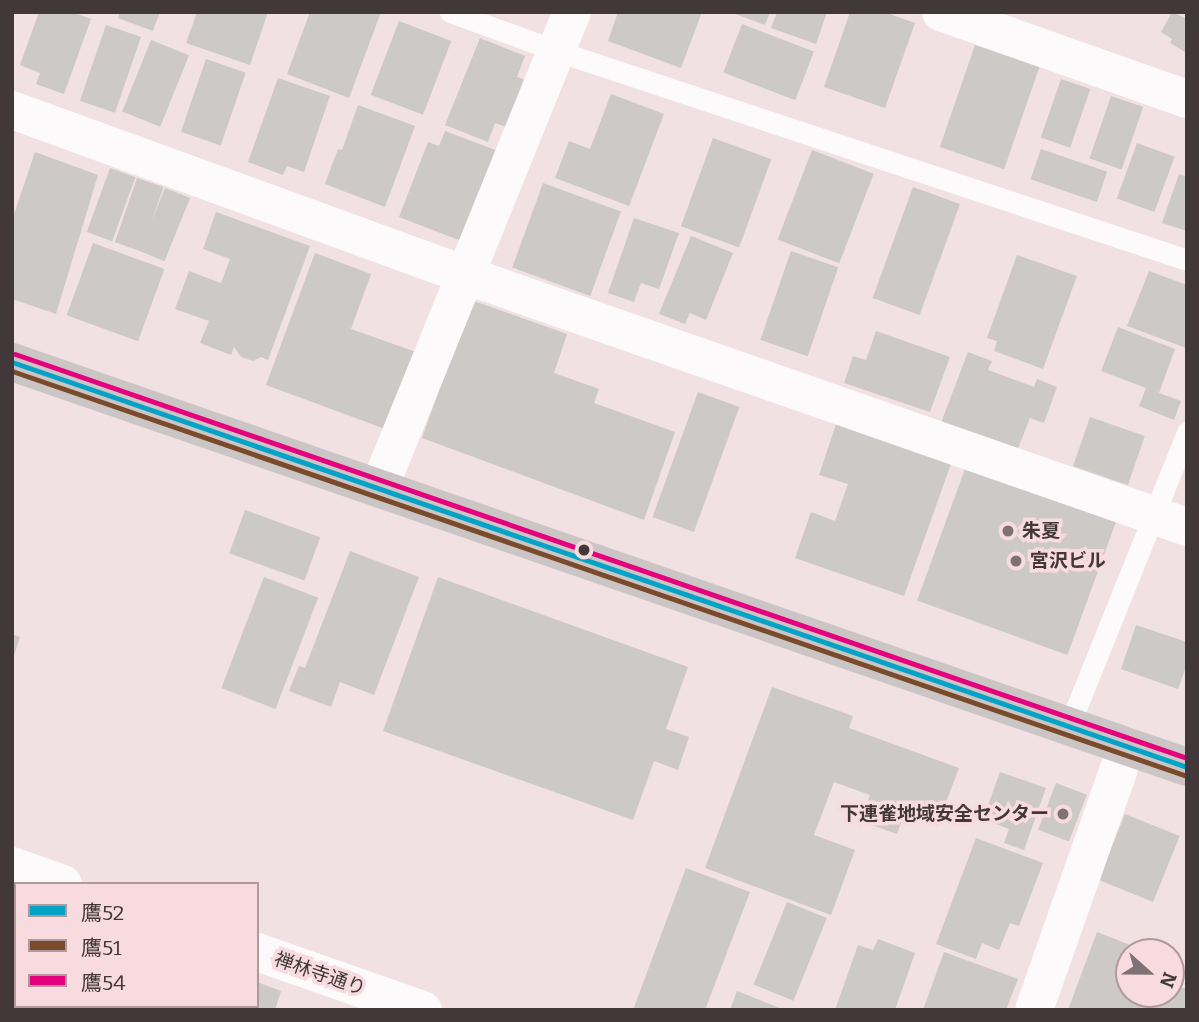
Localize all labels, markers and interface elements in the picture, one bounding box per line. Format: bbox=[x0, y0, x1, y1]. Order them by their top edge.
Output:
place label: 朱夏 bbox=[1022, 520, 1060, 542]
marker: 朱夏 bbox=[1000, 523, 1016, 539]
unlabelled marker bbox=[577, 543, 591, 557]
place label: 宮沢ビル bbox=[1030, 550, 1106, 572]
marker: 宮沢ビル bbox=[1008, 553, 1024, 569]
place label: 下連雀地域安全センター bbox=[840, 803, 1049, 825]
marker: 下連雀地域安全センター bbox=[1055, 806, 1071, 822]
legend bbox=[14, 882, 259, 1008]
text: 鷹52 bbox=[81, 900, 124, 926]
text: 鷹51 bbox=[81, 935, 122, 961]
north arrow bbox=[1115, 938, 1185, 1008]
street label: 禅林寺通り bbox=[271, 948, 369, 1000]
text: N bbox=[1155, 969, 1182, 991]
text: 鷹54 bbox=[81, 970, 125, 996]

